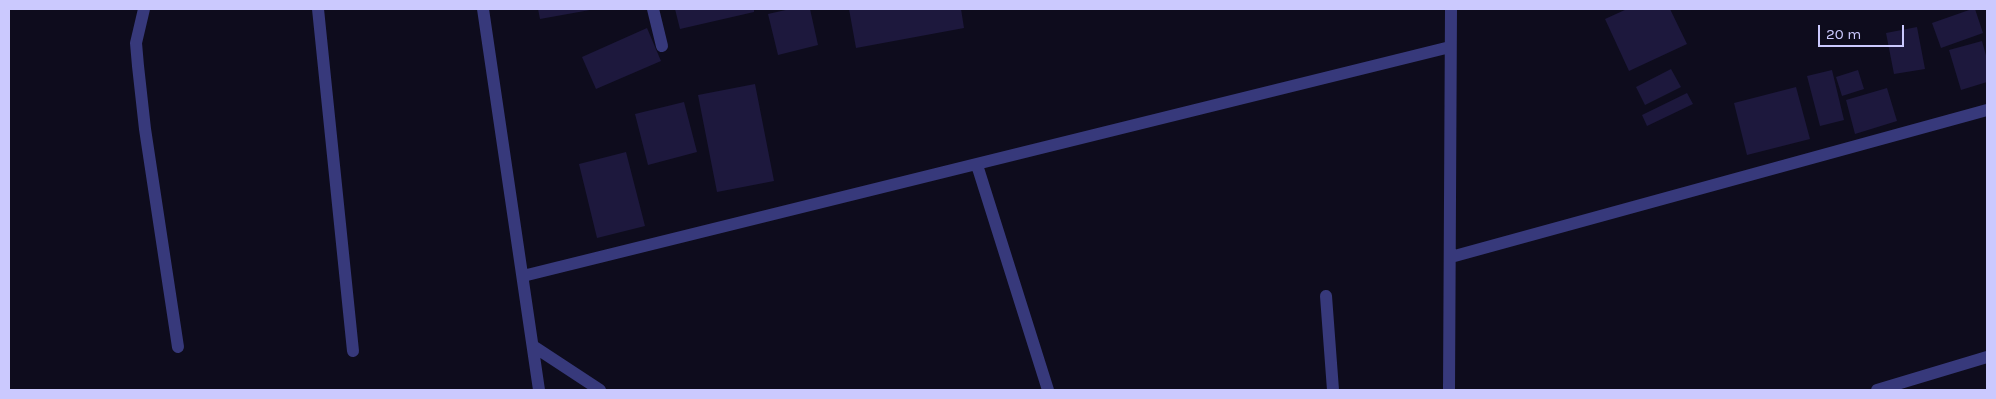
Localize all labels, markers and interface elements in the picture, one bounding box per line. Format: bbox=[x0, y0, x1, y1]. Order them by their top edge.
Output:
scale bar bbox=[1821, 15, 1907, 47]
text: 20 m bbox=[1826, 25, 1861, 43]

